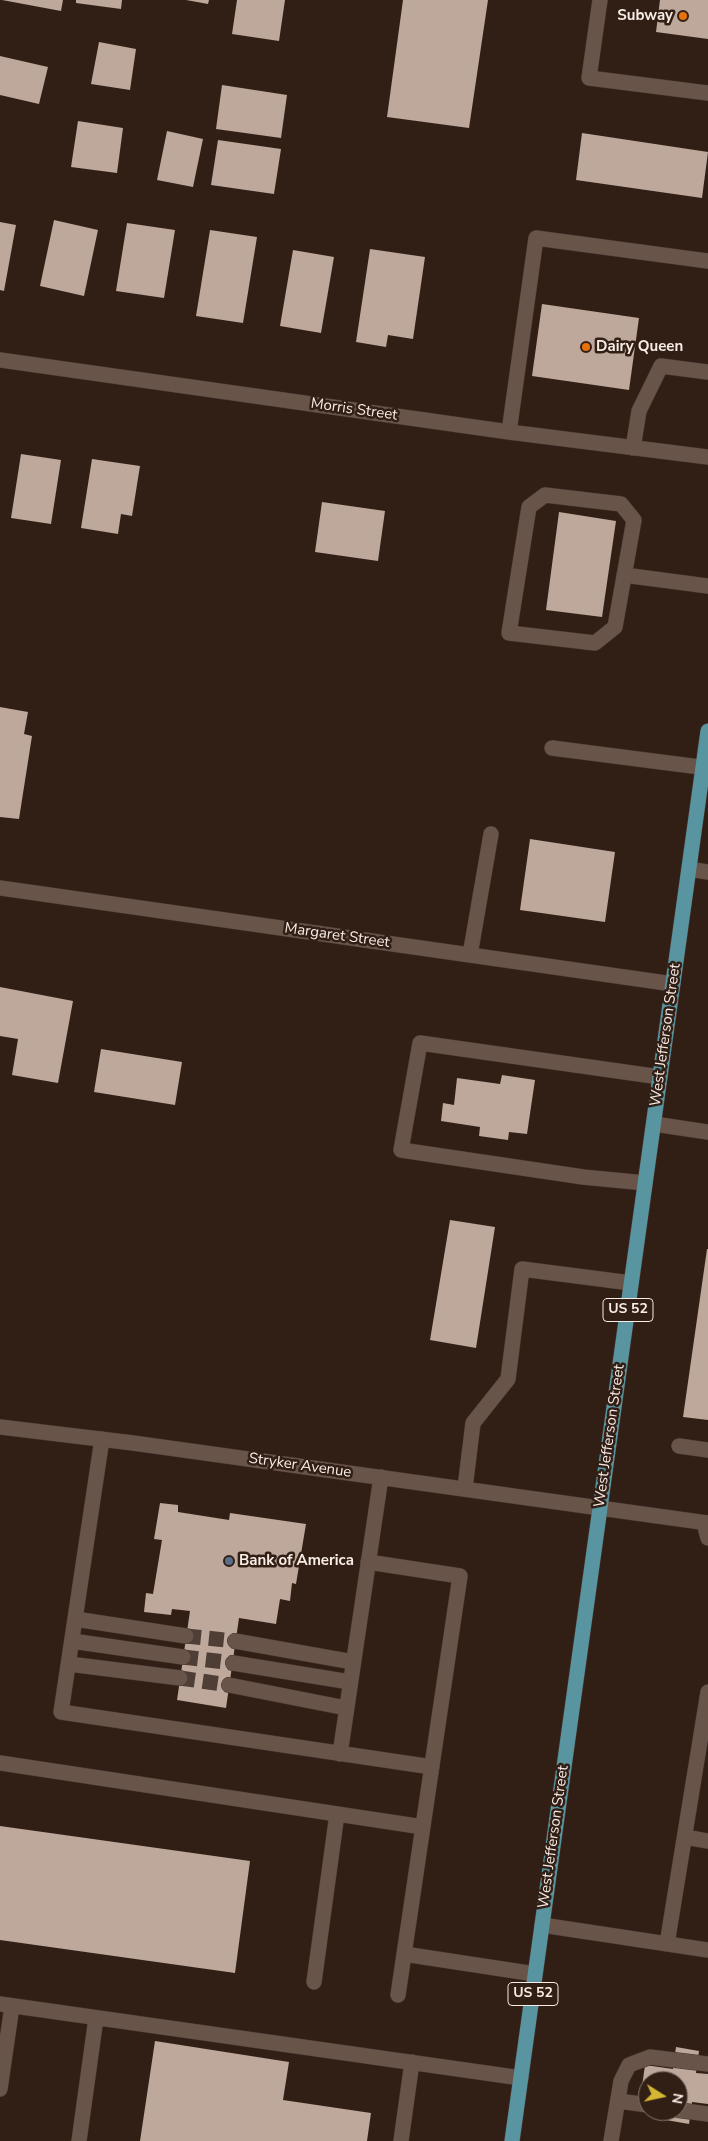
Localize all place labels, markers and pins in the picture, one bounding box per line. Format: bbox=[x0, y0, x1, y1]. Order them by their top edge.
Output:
place label: Subway bbox=[617, 7, 673, 25]
marker: Subway bbox=[677, 10, 689, 22]
place label: Dairy Queen bbox=[596, 338, 683, 356]
marker: Dairy Queen bbox=[580, 341, 592, 353]
place label: Bank of America bbox=[239, 1552, 354, 1570]
marker: Bank of America bbox=[223, 1555, 235, 1567]

